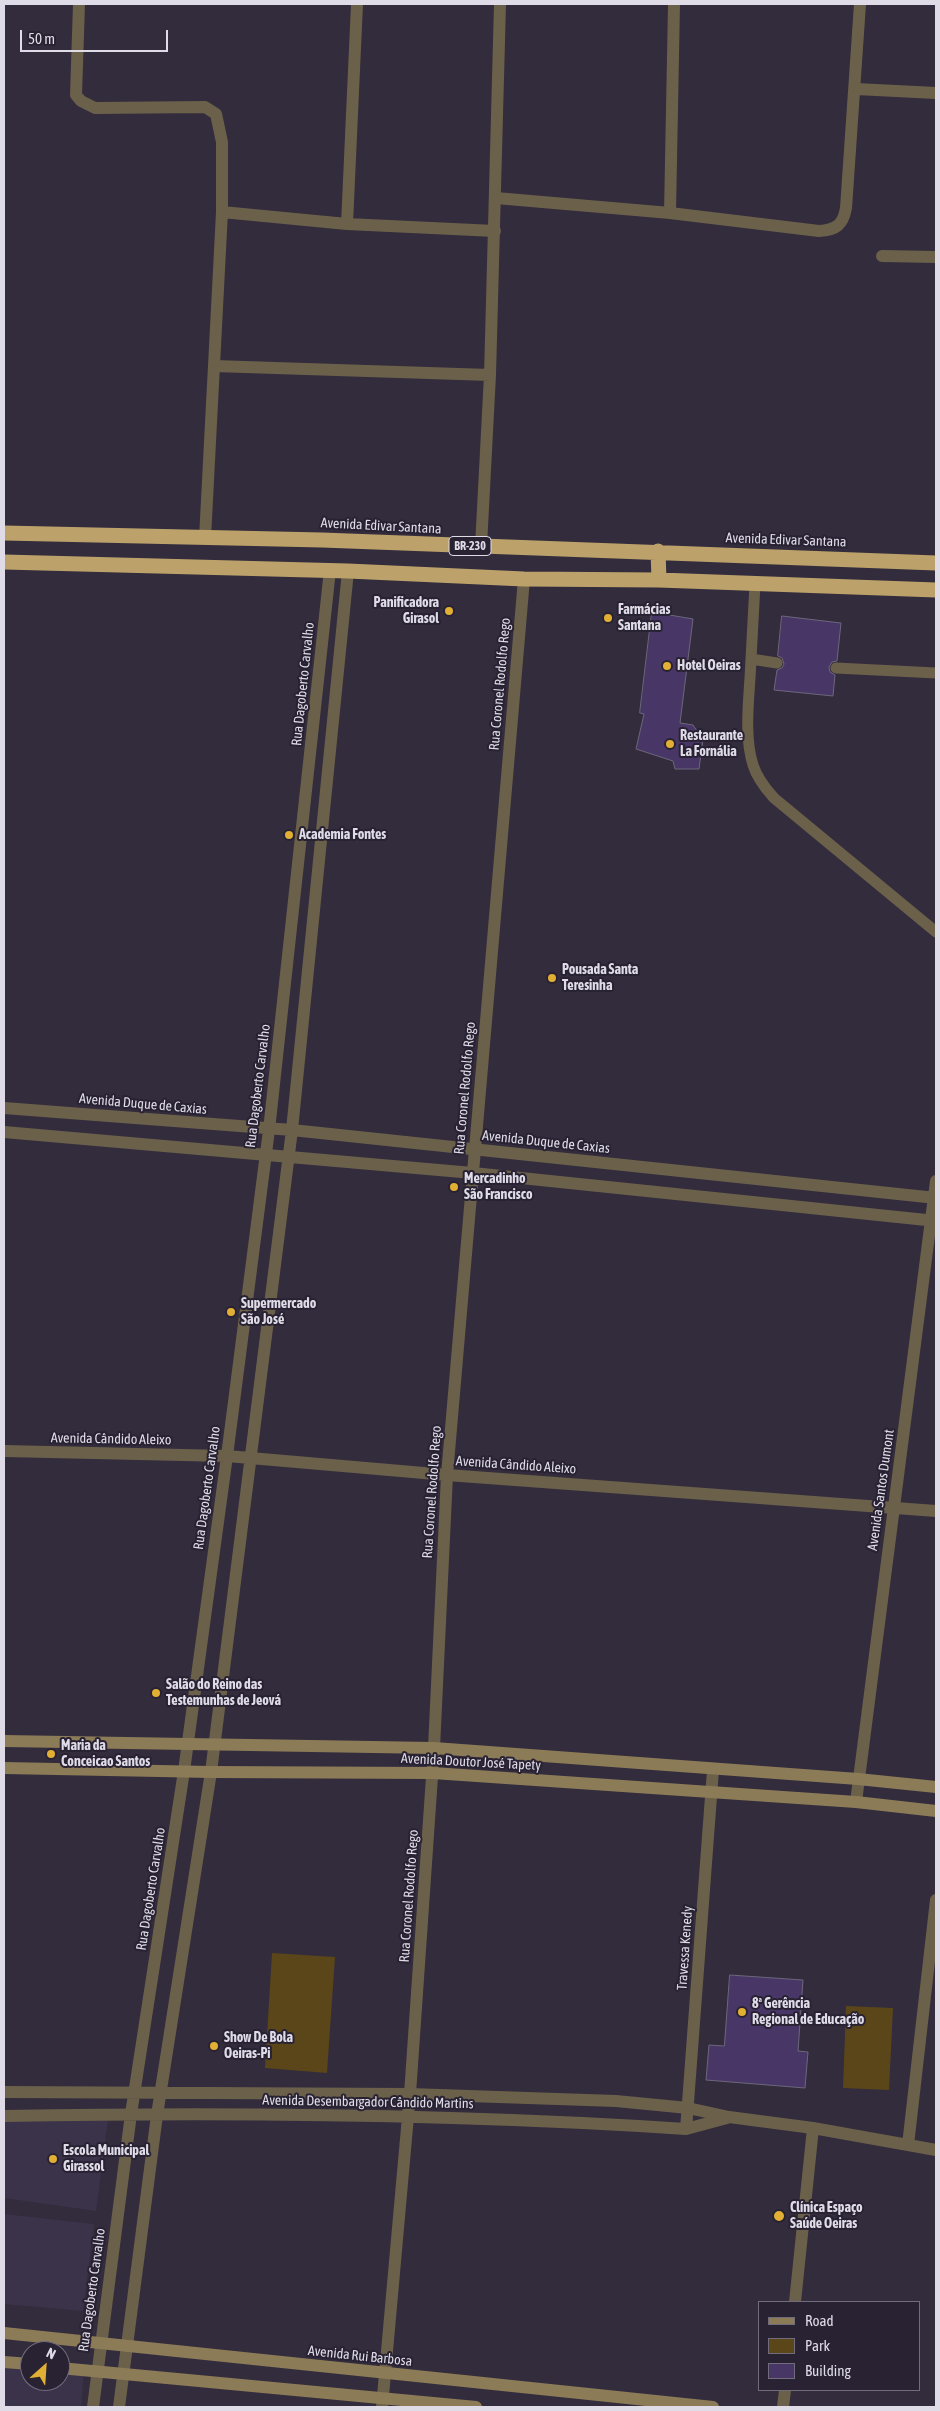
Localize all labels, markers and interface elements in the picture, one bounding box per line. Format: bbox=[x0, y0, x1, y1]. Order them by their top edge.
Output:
scale bar bbox=[22, 20, 170, 52]
text: 50 m bbox=[28, 30, 55, 47]
street label: Avenida Edivar Santana bbox=[320, 514, 442, 538]
street label: Avenida Edivar Santana bbox=[725, 529, 847, 551]
road number: BR-230 bbox=[449, 536, 491, 556]
place label: Panificadora Girasol bbox=[374, 595, 439, 628]
place label: Farmácias Santana bbox=[618, 602, 670, 634]
marker: Panificadora Girasol bbox=[443, 605, 455, 617]
marker: Farmácias Santana bbox=[602, 612, 614, 624]
street label: Rua Coronel Rodolfo Rego bbox=[486, 617, 514, 751]
street label: Rua Dagoberto Carvalho bbox=[288, 621, 318, 747]
place label: Hotel Oeiras bbox=[677, 658, 741, 674]
marker: Hotel Oeiras bbox=[661, 660, 673, 672]
place label: Restaurante La Fornália bbox=[680, 728, 743, 760]
marker: Restaurante La Fornália bbox=[664, 738, 676, 750]
place label: Academia Fontes bbox=[299, 827, 386, 843]
marker: Academia Fontes bbox=[283, 829, 295, 841]
place label: Pousada Santa Teresinha bbox=[562, 962, 638, 994]
marker: Pousada Santa Teresinha bbox=[546, 972, 558, 984]
street label: Rua Coronel Rodolfo Rego bbox=[451, 1021, 479, 1155]
street label: Rua Dagoberto Carvalho bbox=[242, 1023, 274, 1149]
street label: Avenida Duque de Caxias bbox=[78, 1090, 208, 1118]
street label: Avenida Duque de Caxias bbox=[481, 1127, 611, 1157]
place label: Mercadinho São Francisco bbox=[464, 1171, 533, 1204]
marker: Mercadinho São Francisco bbox=[448, 1181, 460, 1193]
place label: Supermercado São José bbox=[241, 1296, 316, 1328]
marker: Supermercado São José bbox=[225, 1306, 237, 1318]
street label: Rua Dagoberto Carvalho bbox=[190, 1425, 224, 1551]
street label: Rua Coronel Rodolfo Rego bbox=[419, 1425, 445, 1559]
street label: Avenida Santos Dumont bbox=[864, 1428, 898, 1552]
street label: Avenida Cândido Aleixo bbox=[51, 1430, 171, 1448]
street label: Avenida Cândido Aleixo bbox=[455, 1452, 577, 1478]
place label: Salão do Reino das Testemunhas de Jeová bbox=[166, 1677, 281, 1710]
marker: Salão do Reino das Testemunhas de Jeová bbox=[150, 1687, 162, 1699]
place label: Maria da Conceicao Santos bbox=[61, 1738, 150, 1770]
marker: Maria da Conceicao Santos bbox=[45, 1748, 57, 1760]
street label: Avenida Doutor José Tapety bbox=[400, 1750, 542, 1774]
street label: Rua Dagoberto Carvalho bbox=[133, 1826, 169, 1952]
street label: Rua Coronel Rodolfo Rego bbox=[396, 1829, 422, 1963]
street label: Travessa Kenedy bbox=[674, 1905, 696, 1991]
place label: 8ª Gerência Regional de Educação bbox=[752, 1996, 864, 2028]
marker: 8ª Gerência Regional de Educação bbox=[736, 2006, 748, 2018]
place label: Show De Bola Oeiras-Pi bbox=[224, 2030, 293, 2062]
marker: Show De Bola Oeiras-Pi bbox=[208, 2040, 220, 2052]
street label: Avenida Desembargador Cândido Martins bbox=[262, 2092, 474, 2112]
place label: Escola Municipal Girassol bbox=[63, 2143, 149, 2176]
marker: Escola Municipal Girassol bbox=[47, 2153, 59, 2165]
place label: Clínica Espaço Saúde Oeiras bbox=[790, 2200, 863, 2232]
marker: Clínica Espaço Saúde Oeiras bbox=[772, 2209, 786, 2223]
street label: Rua Dagoberto Carvalho bbox=[75, 2227, 109, 2353]
legend bbox=[758, 2301, 920, 2391]
text: Road bbox=[805, 2312, 834, 2329]
text: Park bbox=[805, 2337, 830, 2354]
north arrow bbox=[20, 2341, 70, 2391]
street label: Avenida Rui Barbosa bbox=[307, 2342, 413, 2370]
text: N bbox=[44, 2344, 58, 2362]
text: Building bbox=[805, 2362, 851, 2379]

